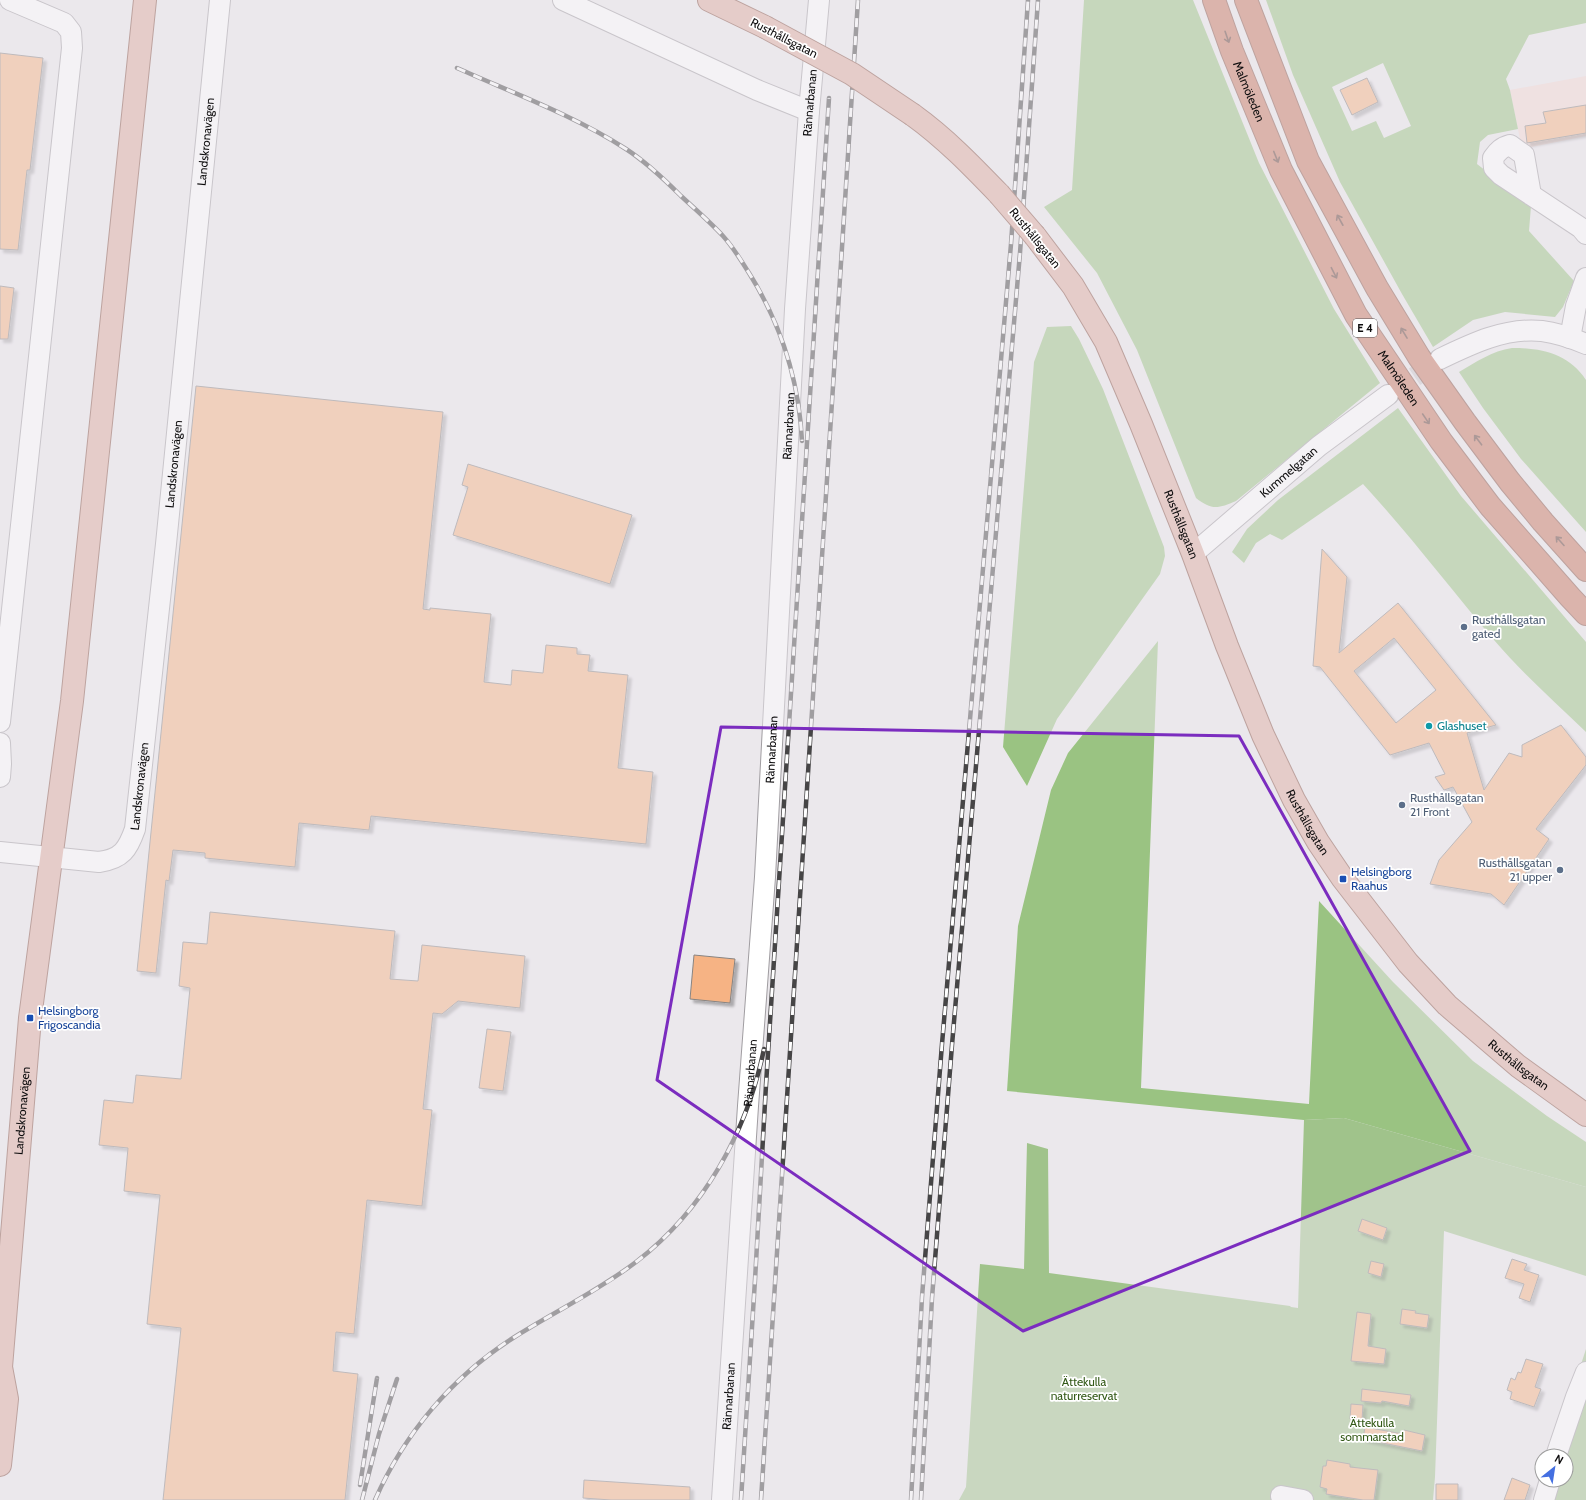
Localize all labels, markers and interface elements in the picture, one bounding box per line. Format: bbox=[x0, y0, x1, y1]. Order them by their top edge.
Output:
street label: Rusthållsgatan bbox=[748, 14, 821, 61]
one-way arrow bbox=[1224, 30, 1231, 43]
street label: Malmöleden bbox=[1230, 59, 1268, 124]
street label: Rännarbanan bbox=[799, 68, 820, 137]
street label: Landskronavägen bbox=[194, 97, 217, 186]
one-way arrow bbox=[1272, 151, 1280, 163]
street label: Rusthållsgatan bbox=[1006, 204, 1065, 271]
one-way arrow bbox=[1336, 214, 1344, 226]
one-way arrow bbox=[1331, 267, 1339, 279]
road number: E 4 bbox=[1353, 319, 1377, 337]
one-way arrow bbox=[1400, 327, 1408, 339]
street label: Malmöleden bbox=[1375, 347, 1423, 409]
street label: Rännarbanan bbox=[779, 392, 798, 460]
one-way arrow bbox=[1422, 413, 1430, 424]
street label: Landskronavägen bbox=[162, 419, 185, 509]
one-way arrow bbox=[1474, 435, 1482, 446]
street label: Kummelgatan bbox=[1256, 443, 1320, 500]
street label: Rusthållsgatan bbox=[1161, 487, 1202, 561]
one-way arrow bbox=[1555, 536, 1565, 546]
place label: Rusthållsgatan gated bbox=[1472, 612, 1546, 641]
marker: Rusthållsgatan gated bbox=[1459, 622, 1469, 632]
street label: Rännarbanan bbox=[762, 715, 781, 784]
place label: Glashuset bbox=[1437, 718, 1487, 733]
marker: Glashuset bbox=[1424, 721, 1434, 731]
street label: Landskronavägen bbox=[127, 741, 151, 831]
street label: Rusthållsgatan bbox=[1283, 787, 1333, 858]
place label: Rusthållsgatan 21 Front bbox=[1410, 790, 1484, 819]
marker: Rusthållsgatan 21 Front bbox=[1397, 800, 1407, 810]
place label: Rusthållsgatan 21 upper bbox=[1479, 855, 1552, 884]
place label: Helsingborg Raahus bbox=[1351, 864, 1412, 893]
marker: Rusthållsgatan 21 upper bbox=[1555, 865, 1565, 875]
marker: Helsingborg Raahus bbox=[1338, 874, 1348, 884]
place label: Helsingborg Frigoscandia bbox=[38, 1003, 101, 1032]
marker: Helsingborg Frigoscandia bbox=[25, 1013, 35, 1023]
street label: Rusthållsgatan bbox=[1485, 1036, 1553, 1093]
street label: Rännarbanan bbox=[740, 1038, 760, 1107]
street label: Landskronavägen bbox=[11, 1066, 33, 1155]
street label: Rännarbanan bbox=[719, 1362, 738, 1430]
park label: Ättekulla naturreservat bbox=[1051, 1374, 1117, 1403]
park label: Ättekulla sommarstad bbox=[1340, 1415, 1404, 1444]
north arrow bbox=[1534, 1448, 1574, 1488]
text: N bbox=[1552, 1451, 1566, 1467]

